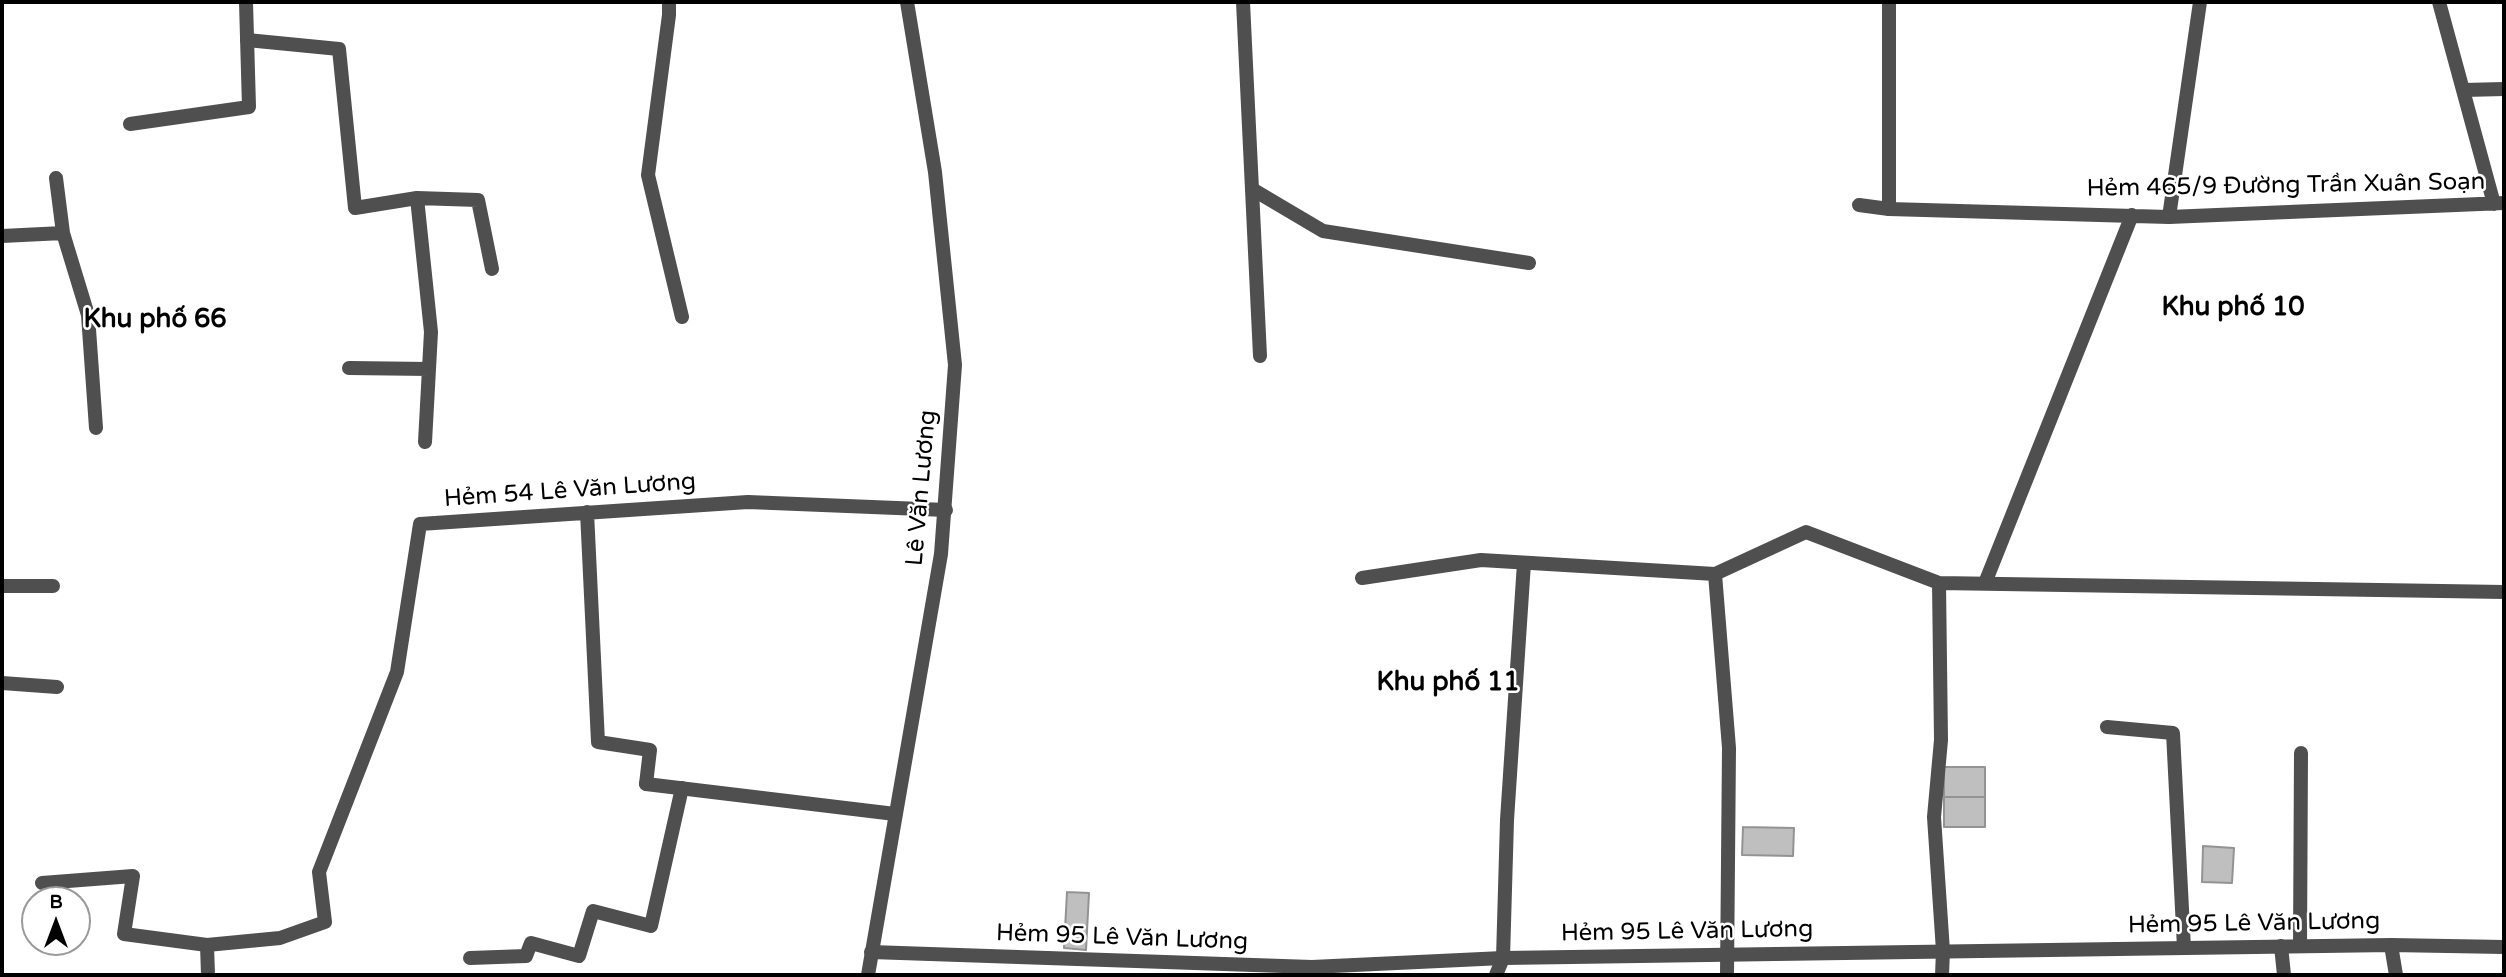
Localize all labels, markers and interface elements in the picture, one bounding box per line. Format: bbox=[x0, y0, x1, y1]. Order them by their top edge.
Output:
street label: Hẻm 465/9 Đường Trần Xuân Soạn bbox=[2086, 168, 2486, 204]
district label: Khu phố 10 bbox=[2161, 292, 2305, 324]
district label: Khu phố 66 bbox=[83, 304, 227, 336]
street label: Lê Văn Lương bbox=[901, 409, 943, 567]
street label: Hẻm 54 Lê Văn Lương bbox=[443, 468, 697, 514]
district label: Khu phố 11 bbox=[1376, 667, 1520, 699]
north arrow bbox=[21, 886, 91, 956]
text: B bbox=[49, 891, 63, 913]
street label: Hẻm 95 Lê Văn Lương bbox=[2128, 907, 2380, 941]
street label: Hẻm 95 Lê Văn Lương bbox=[1561, 915, 1813, 949]
street label: Hẻm 95 Lê Văn Lương bbox=[995, 919, 1249, 957]

